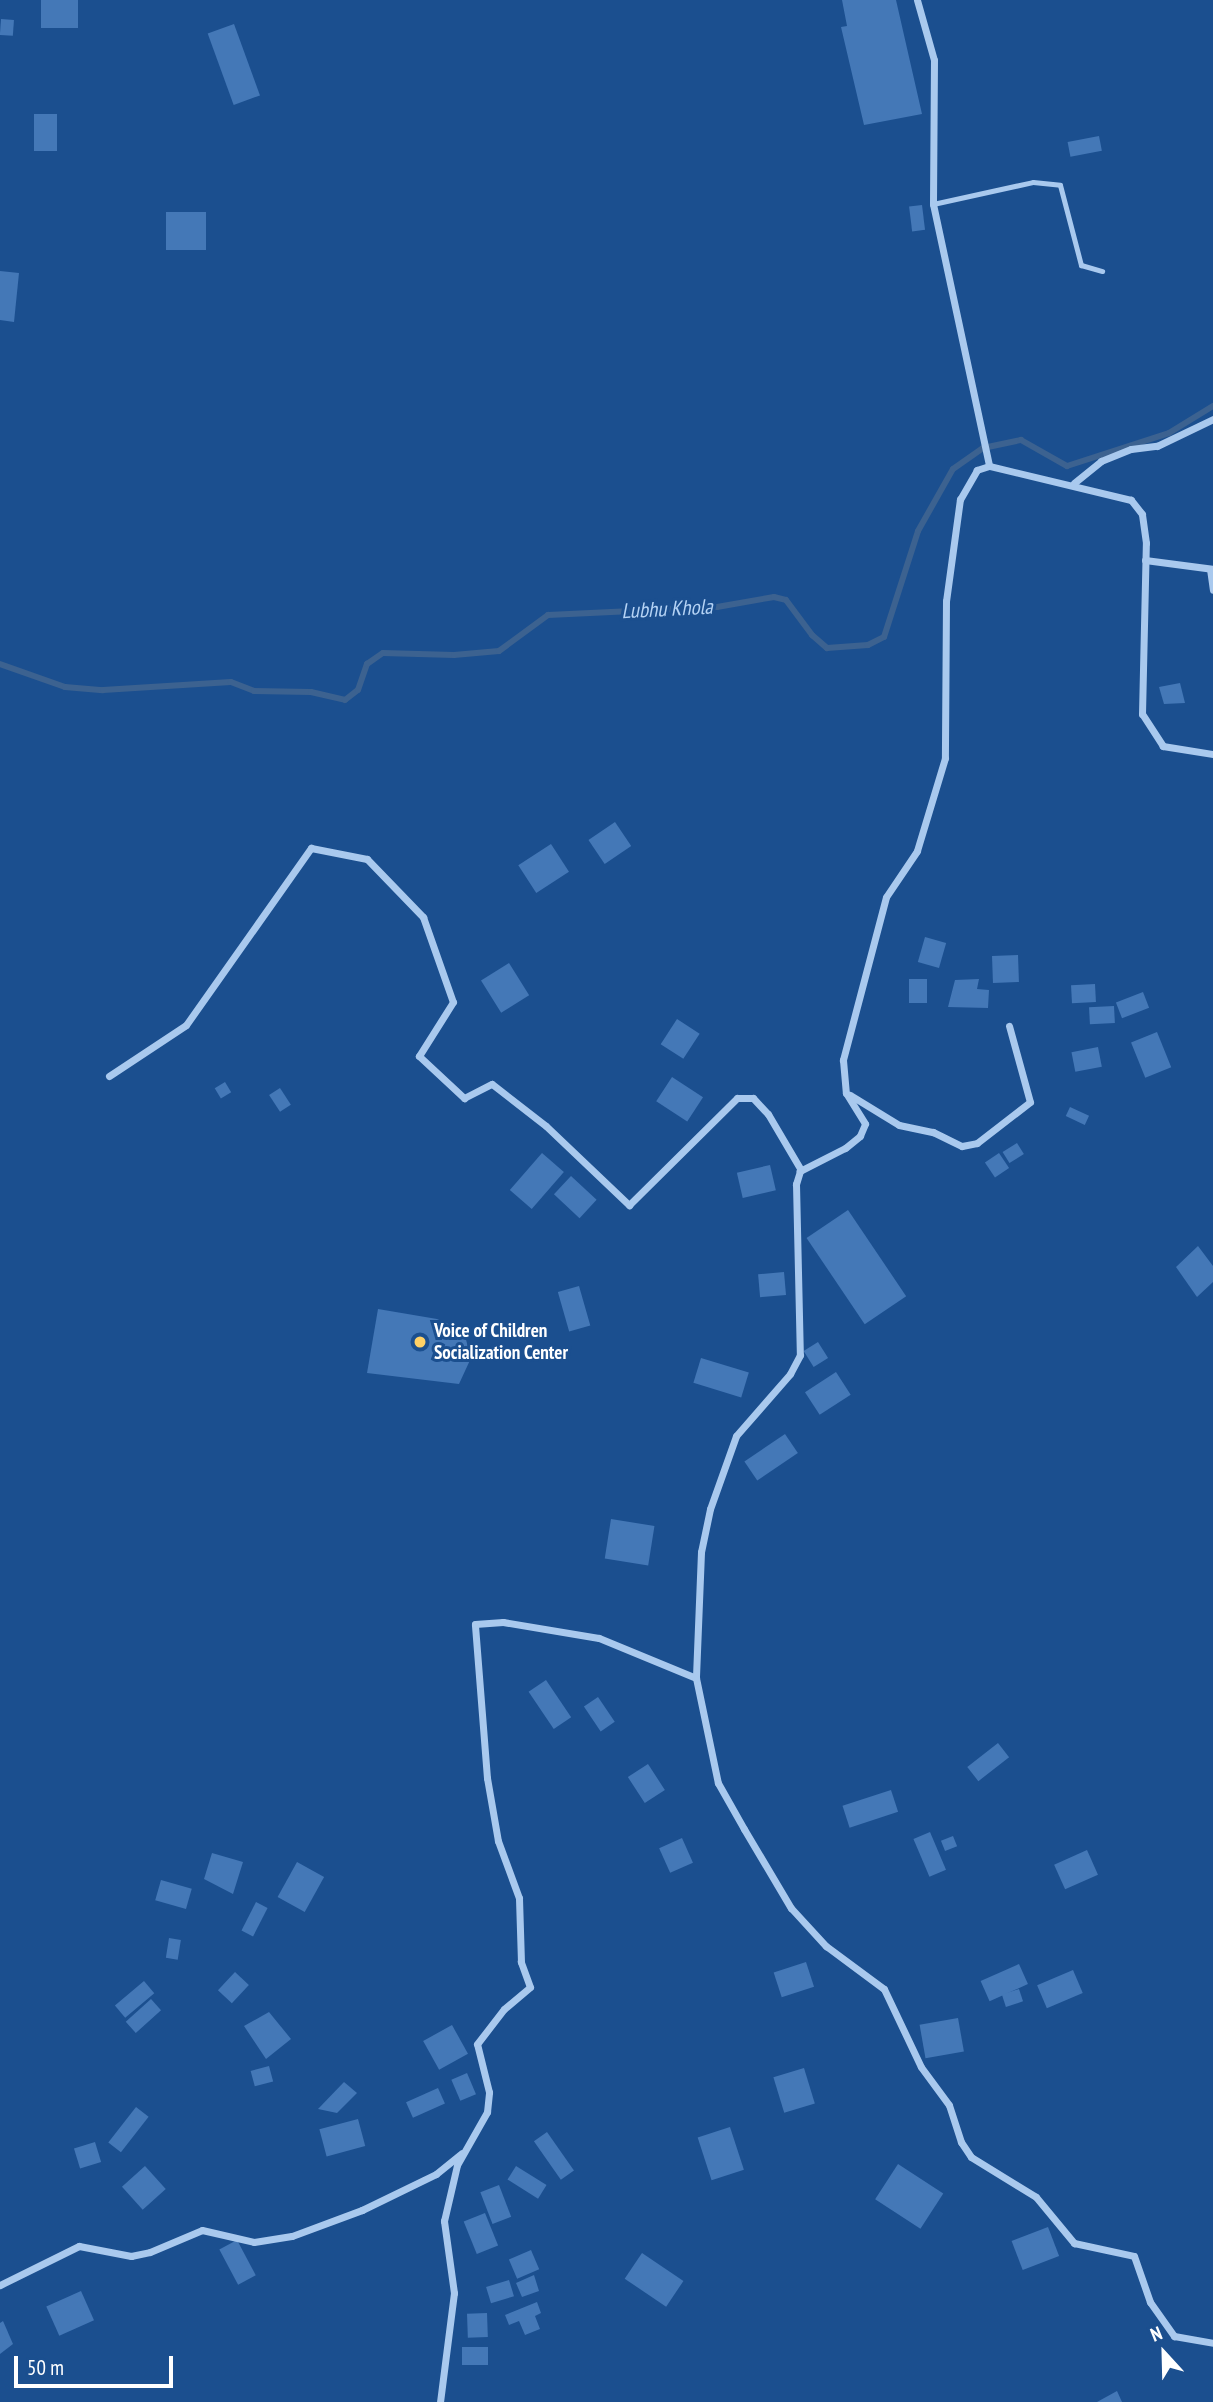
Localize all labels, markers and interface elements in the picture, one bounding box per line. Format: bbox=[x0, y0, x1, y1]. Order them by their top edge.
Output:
water label: Lubhu Khola bbox=[621, 594, 713, 624]
place label: Voice of Children Socialization Center bbox=[434, 1320, 568, 1364]
marker: Voice of Children Socialization Center bbox=[412, 1334, 428, 1350]
north arrow bbox=[1129, 2318, 1199, 2388]
text: N bbox=[1147, 2320, 1165, 2347]
scale bar bbox=[18, 2342, 177, 2386]
text: 50 m bbox=[27, 2354, 64, 2381]

